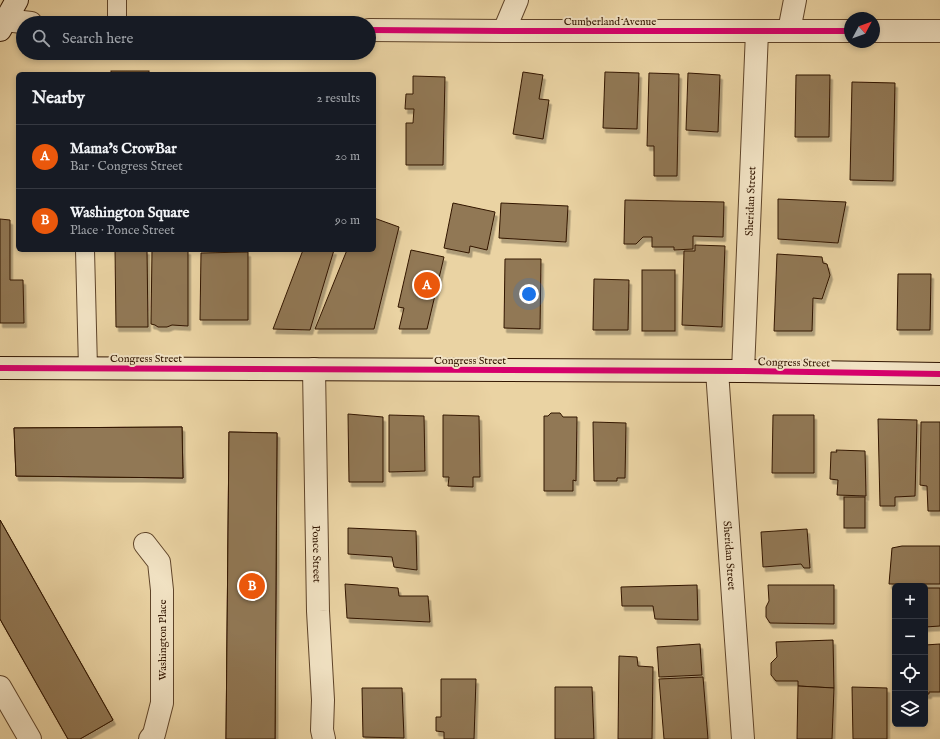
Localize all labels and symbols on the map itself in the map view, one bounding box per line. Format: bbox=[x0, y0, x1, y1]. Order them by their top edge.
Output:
north arrow bbox=[844, 12, 880, 48]
street label: Cumberland Avenue bbox=[564, 15, 656, 29]
street label: Sheridan Street bbox=[743, 166, 759, 236]
pin: A bbox=[414, 270, 440, 300]
your location bbox=[519, 284, 539, 304]
street label: Congress Street bbox=[110, 352, 182, 366]
street label: Congress Street bbox=[434, 354, 506, 368]
street label: Congress Street bbox=[758, 355, 830, 371]
street label: Sheridan Street bbox=[720, 520, 738, 591]
street label: Ponce Street bbox=[309, 525, 324, 583]
pin: B bbox=[239, 571, 265, 601]
street label: Washington Place bbox=[156, 600, 170, 680]

